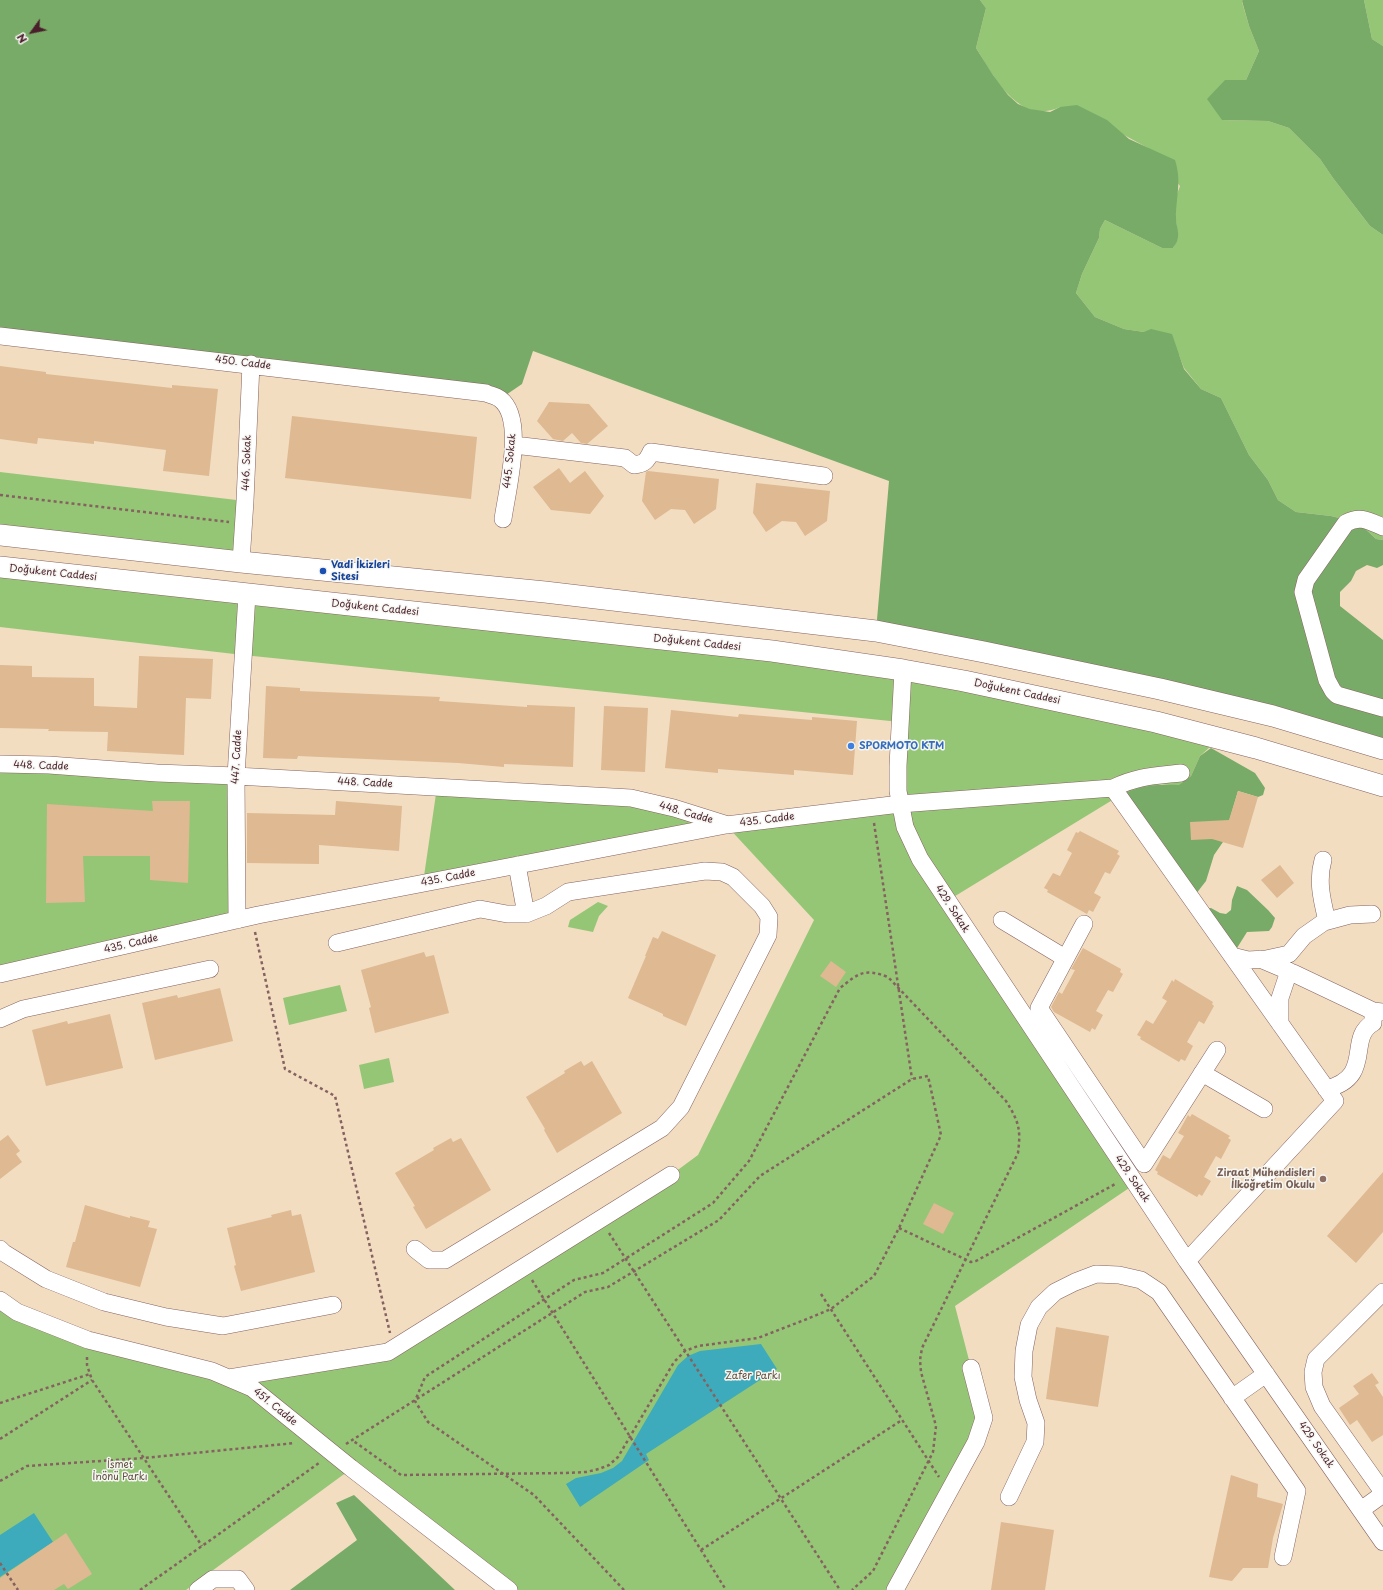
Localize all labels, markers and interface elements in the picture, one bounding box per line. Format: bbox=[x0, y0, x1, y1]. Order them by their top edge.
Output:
north arrow bbox=[12, 12, 52, 52]
text: N bbox=[12, 31, 31, 47]
street label: 450. Cadde bbox=[214, 354, 272, 372]
street label: 445. Sokak bbox=[501, 433, 519, 489]
street label: 446. Sokak bbox=[240, 435, 254, 491]
place label: Vadi İkizleri Sitesi bbox=[331, 559, 390, 582]
street label: Doğukent Caddesi bbox=[9, 562, 97, 584]
marker: Vadi İkizleri Sitesi bbox=[318, 566, 328, 576]
street label: Doğukent Caddesi bbox=[331, 597, 419, 619]
street label: Doğukent Caddesi bbox=[653, 632, 741, 654]
street label: Doğukent Caddesi bbox=[973, 677, 1061, 707]
street label: 447. Cadde bbox=[230, 730, 244, 784]
place label: SPORMOTO KTM bbox=[859, 740, 944, 752]
marker: SPORMOTO KTM bbox=[846, 741, 856, 751]
street label: 448. Cadde bbox=[13, 759, 69, 773]
street label: 448. Cadde bbox=[337, 776, 393, 790]
street label: 448. Cadde bbox=[658, 800, 714, 826]
street label: 435. Cadde bbox=[739, 811, 795, 829]
street label: 435. Cadde bbox=[420, 867, 476, 889]
street label: 429. Sokak bbox=[932, 883, 972, 935]
street label: 435. Cadde bbox=[103, 932, 159, 956]
street label: 429. Sokak bbox=[1112, 1153, 1152, 1205]
place label: Ziraat Mühendisleri İlköğretim Okulu bbox=[1217, 1167, 1315, 1190]
marker: Ziraat Mühendisleri İlköğretim Okulu bbox=[1318, 1174, 1328, 1184]
park label: Zafer Parkı bbox=[725, 1370, 781, 1382]
street label: 451. Cadde bbox=[251, 1386, 299, 1428]
street label: 429. Sokak bbox=[1296, 1419, 1336, 1471]
park label: İsmet İnönü Parkı bbox=[93, 1459, 147, 1482]

